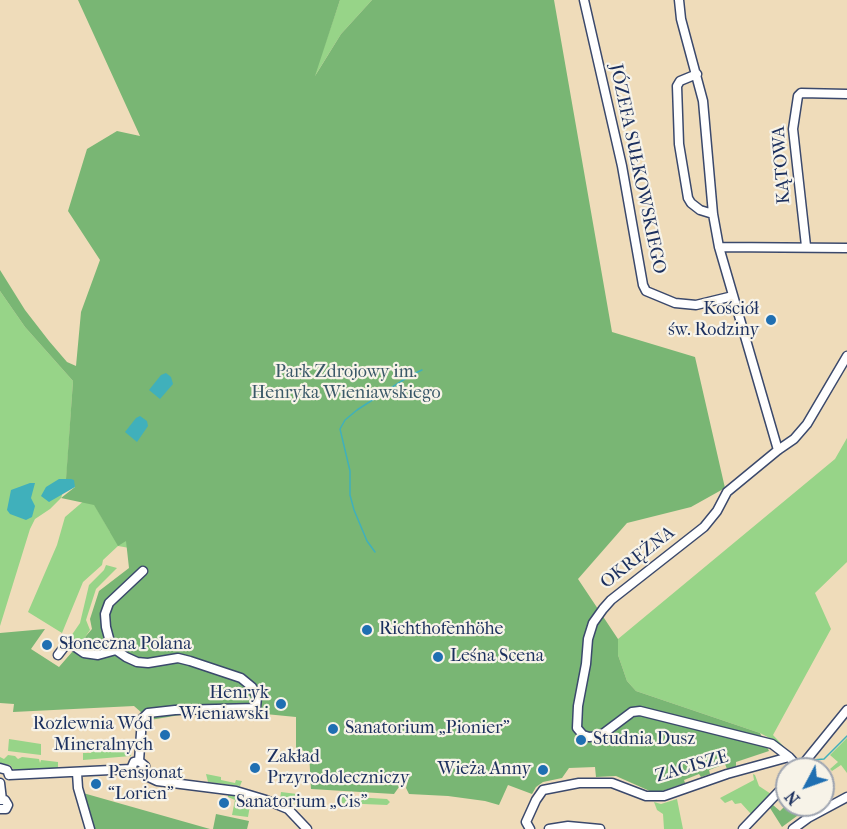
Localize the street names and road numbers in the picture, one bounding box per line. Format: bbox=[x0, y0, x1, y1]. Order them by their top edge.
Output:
street label: JÓZEFA SUŁKOWSKIEGO bbox=[604, 62, 670, 276]
street label: KĄTOWA bbox=[768, 125, 796, 205]
street label: OKRĘŻNA bbox=[597, 522, 679, 594]
street label: ZACISZE bbox=[653, 746, 731, 788]

